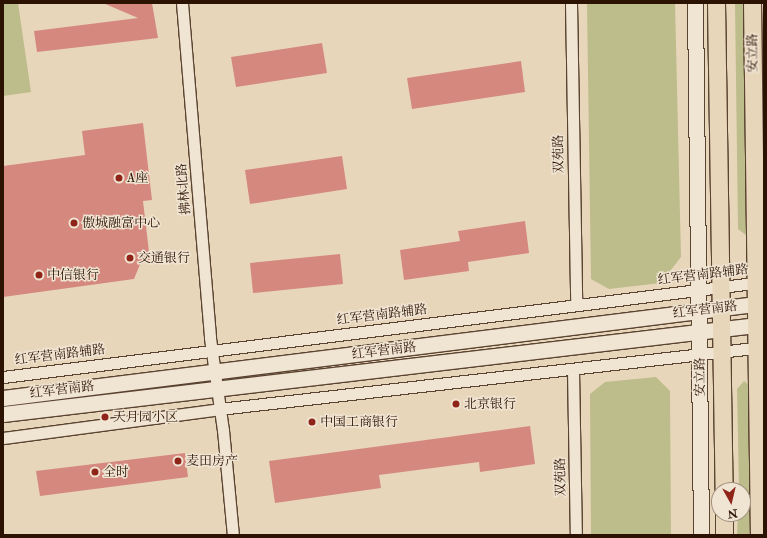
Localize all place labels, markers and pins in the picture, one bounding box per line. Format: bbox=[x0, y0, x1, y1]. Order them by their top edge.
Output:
place label: A座 bbox=[127, 170, 148, 186]
marker: A座 bbox=[114, 173, 124, 183]
place label: 傲城融富中心 bbox=[82, 215, 160, 231]
marker: 傲城融富中心 bbox=[69, 218, 79, 228]
place label: 交通银行 bbox=[138, 250, 190, 266]
marker: 交通银行 bbox=[125, 253, 135, 263]
place label: 中信银行 bbox=[47, 267, 99, 283]
marker: 中信银行 bbox=[34, 270, 44, 280]
place label: 北京银行 bbox=[464, 396, 516, 412]
marker: 北京银行 bbox=[451, 399, 461, 409]
place label: 天月园小区 bbox=[113, 409, 178, 425]
marker: 天月园小区 bbox=[100, 412, 110, 422]
place label: 中国工商银行 bbox=[320, 414, 398, 430]
marker: 中国工商银行 bbox=[307, 417, 317, 427]
place label: 麦田房产 bbox=[186, 453, 238, 469]
marker: 麦田房产 bbox=[173, 456, 183, 466]
place label: 全时 bbox=[103, 464, 129, 480]
marker: 全时 bbox=[90, 467, 100, 477]

